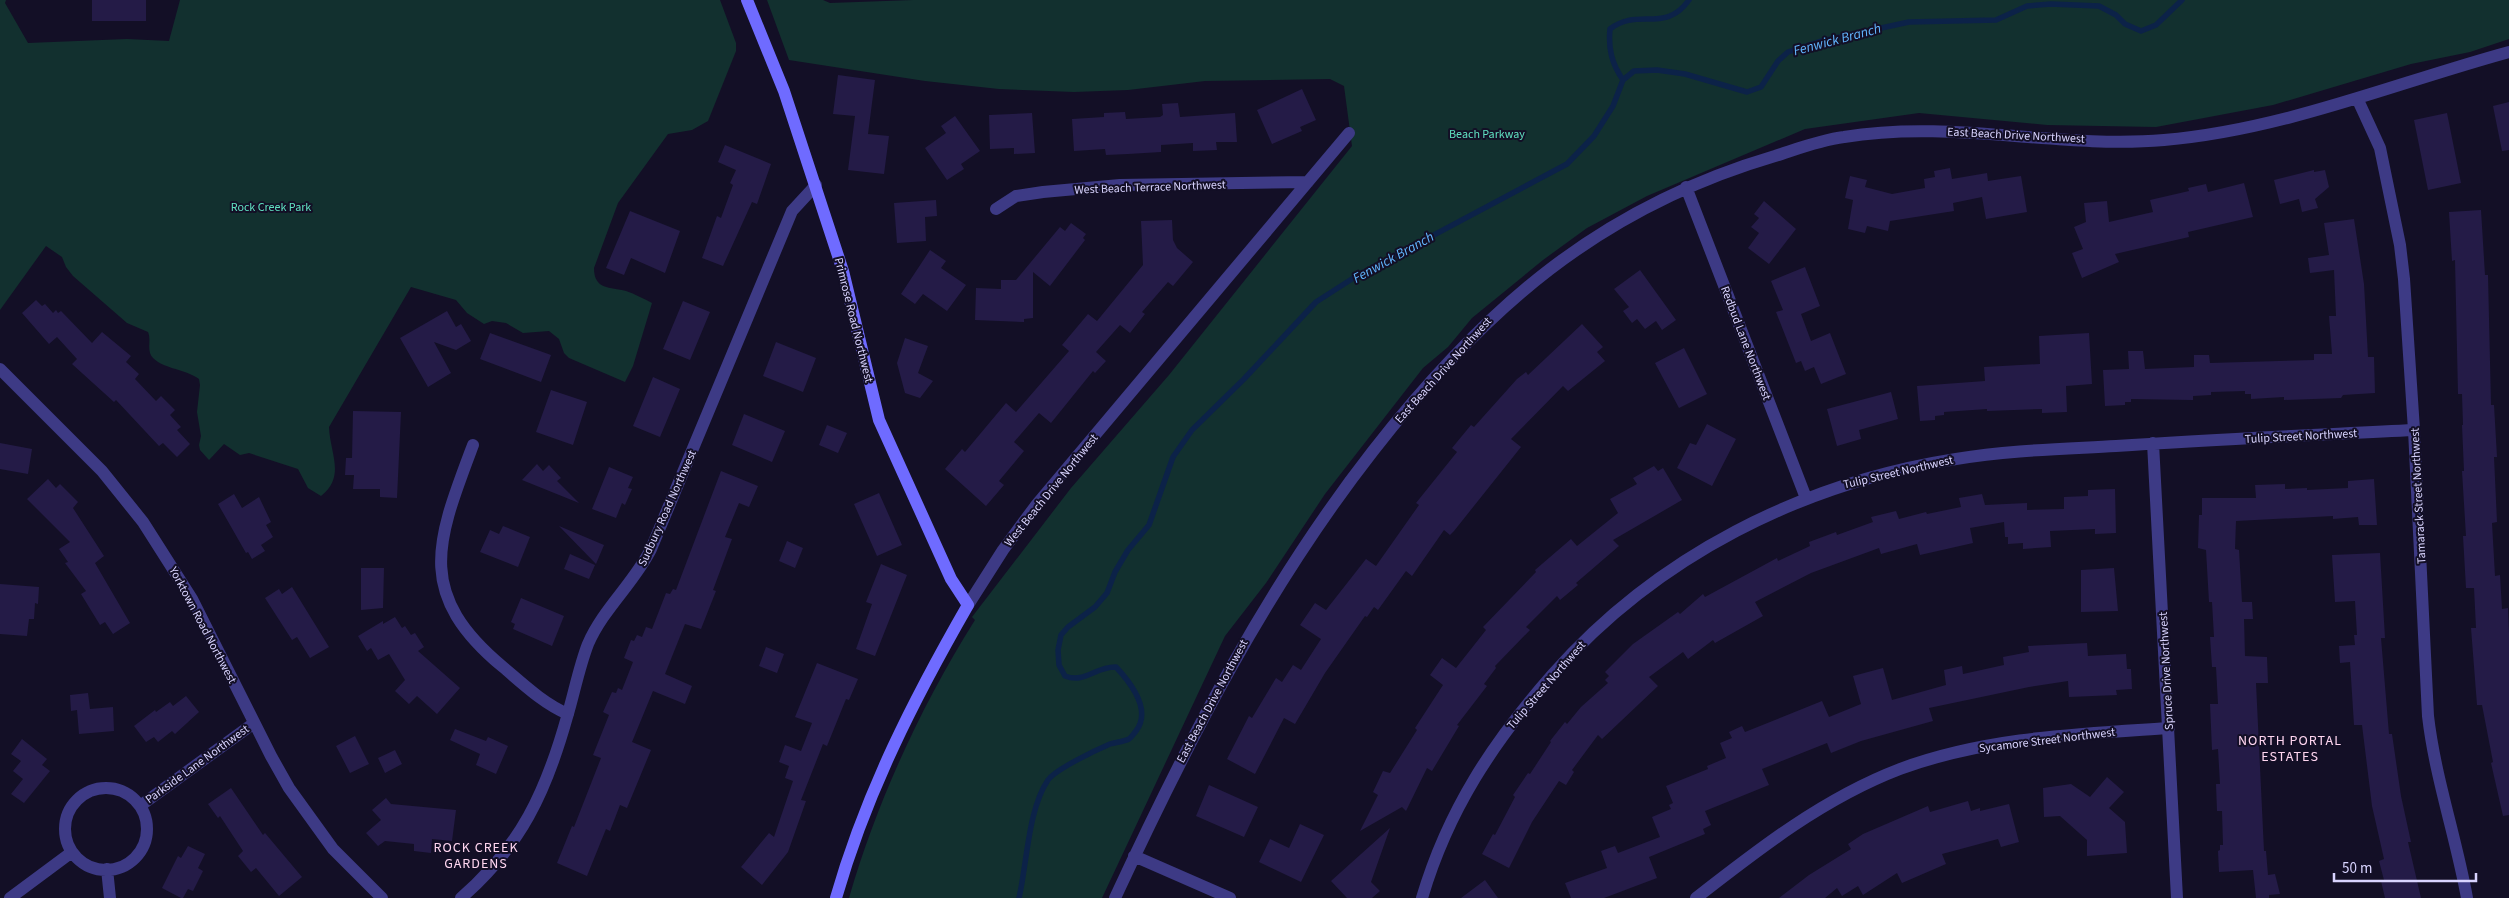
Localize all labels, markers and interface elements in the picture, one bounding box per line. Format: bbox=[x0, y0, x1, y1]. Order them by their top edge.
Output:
water label: Fenwick Branch bbox=[1791, 19, 1883, 61]
street label: East Beach Drive Northwest bbox=[1947, 123, 2085, 148]
park label: Beach Parkway bbox=[1449, 126, 1525, 143]
street label: West Beach Terrace Northwest bbox=[1074, 176, 1226, 199]
park label: Rock Creek Park bbox=[231, 199, 311, 216]
water label: Fenwick Branch bbox=[1349, 227, 1438, 288]
street label: Primrose Road Northwest bbox=[830, 256, 877, 384]
street label: Redbud Lane Northwest bbox=[1716, 284, 1775, 403]
street label: East Beach Drive Northwest bbox=[1391, 313, 1496, 427]
street label: Tulip Street Northwest bbox=[2244, 425, 2358, 448]
street label: Tamarack Street Northwest bbox=[2406, 428, 2431, 564]
street label: West Beach Drive Northwest bbox=[1000, 430, 1102, 550]
street label: Sudbury Road Northwest bbox=[634, 447, 701, 569]
street label: Tulip Street Northwest bbox=[1841, 452, 1955, 493]
street label: Yorktown Road Northwest bbox=[164, 563, 241, 687]
street label: Spruce Drive Northwest bbox=[2155, 612, 2178, 730]
street label: East Beach Drive Northwest bbox=[1173, 636, 1252, 766]
street label: Tulip Street Northwest bbox=[1503, 637, 1590, 733]
street label: Parkside Lane Northwest bbox=[142, 721, 253, 808]
street label: Sycamore Street Northwest bbox=[1978, 724, 2116, 757]
district label: NORTH PORTAL ESTATES bbox=[2238, 731, 2342, 767]
district label: ROCK CREEK GARDENS bbox=[434, 838, 518, 874]
scale bar bbox=[2334, 850, 2476, 882]
text: 50 m bbox=[2342, 858, 2372, 879]

